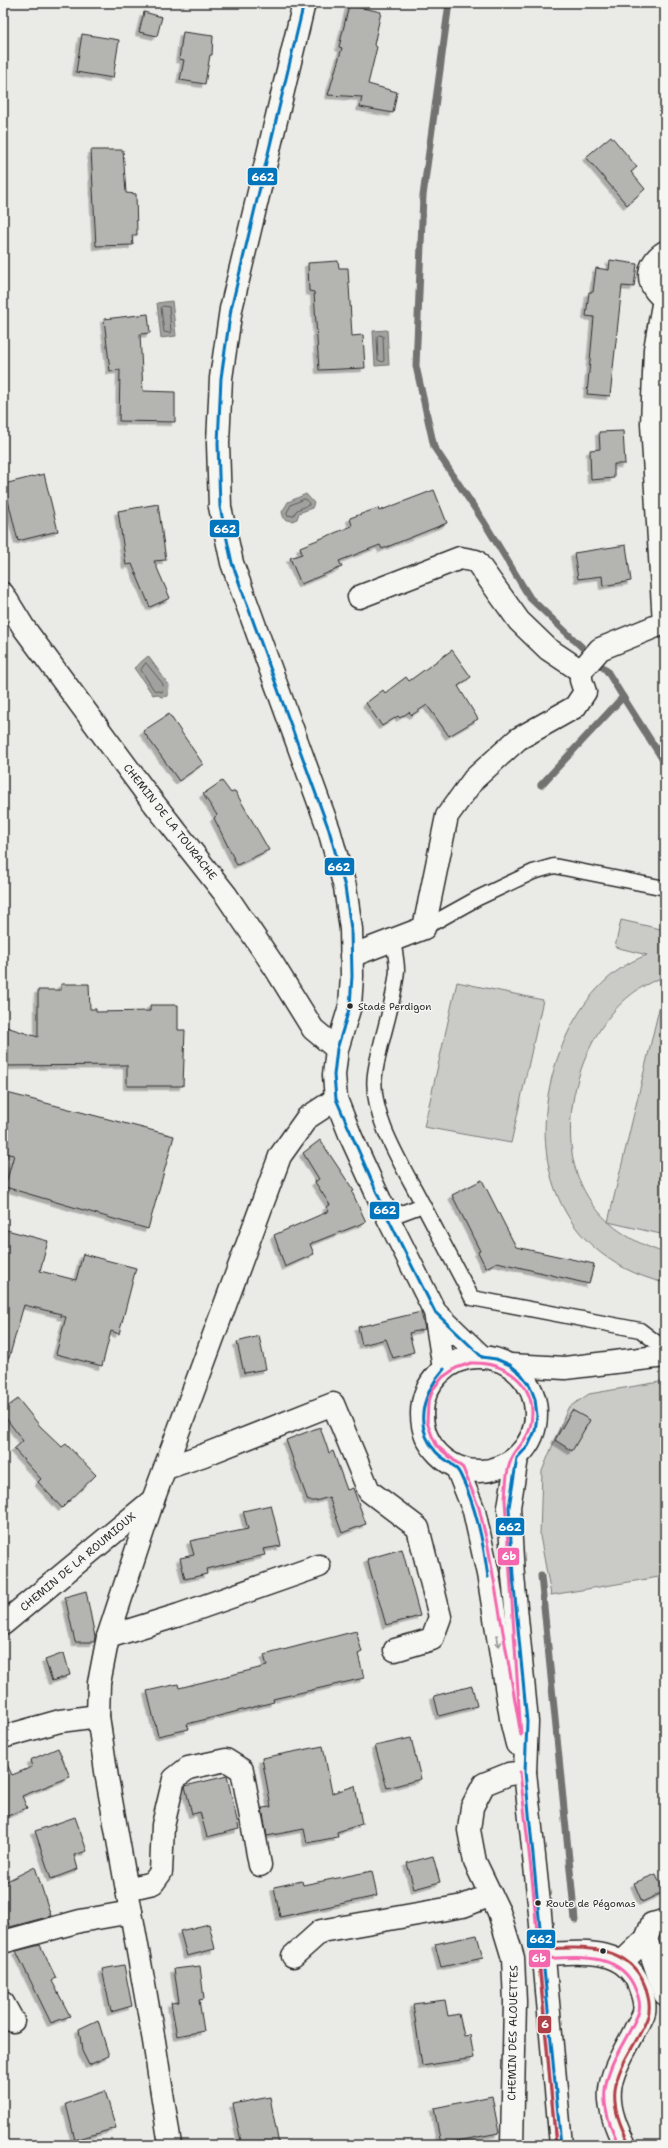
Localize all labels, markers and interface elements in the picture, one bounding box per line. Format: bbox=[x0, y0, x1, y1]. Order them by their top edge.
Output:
line badge: 662 bbox=[247, 167, 278, 186]
text: 662 bbox=[252, 170, 275, 185]
line badge: 662 bbox=[209, 519, 240, 538]
text: 662 bbox=[214, 522, 237, 537]
street label: CHEMIN DE LA TOURACHE bbox=[120, 761, 220, 883]
line badge: 662 bbox=[324, 857, 355, 876]
text: 662 bbox=[328, 860, 351, 875]
place label: Stade Perdigon bbox=[358, 1000, 431, 1013]
marker: Stade Perdigon bbox=[345, 1001, 355, 1011]
line badge: 662 bbox=[369, 1201, 400, 1220]
text: 662 bbox=[374, 1203, 397, 1218]
street label: CHEMIN DE LA ROUMIOUX bbox=[17, 1509, 139, 1615]
line badge: 662 bbox=[495, 1517, 525, 1536]
text: 662 bbox=[499, 1520, 522, 1535]
line badge: 6b bbox=[497, 1547, 520, 1566]
text: 6b bbox=[502, 1549, 516, 1564]
one-way arrow bbox=[494, 1634, 502, 1647]
place label: Route de Pégomas bbox=[546, 1897, 636, 1910]
marker: Route de Pégomas bbox=[533, 1898, 543, 1908]
line badge: 662 bbox=[526, 1929, 556, 1949]
text: 662 bbox=[530, 1932, 553, 1947]
unlabelled marker bbox=[598, 1946, 608, 1956]
line badge: 6b bbox=[528, 1949, 551, 1968]
text: 6b bbox=[532, 1951, 546, 1966]
street label: CHEMIN DES ALOUETTES bbox=[504, 1965, 522, 2101]
line badge: 6 bbox=[537, 2015, 552, 2034]
text: 6 bbox=[541, 2017, 549, 2032]

